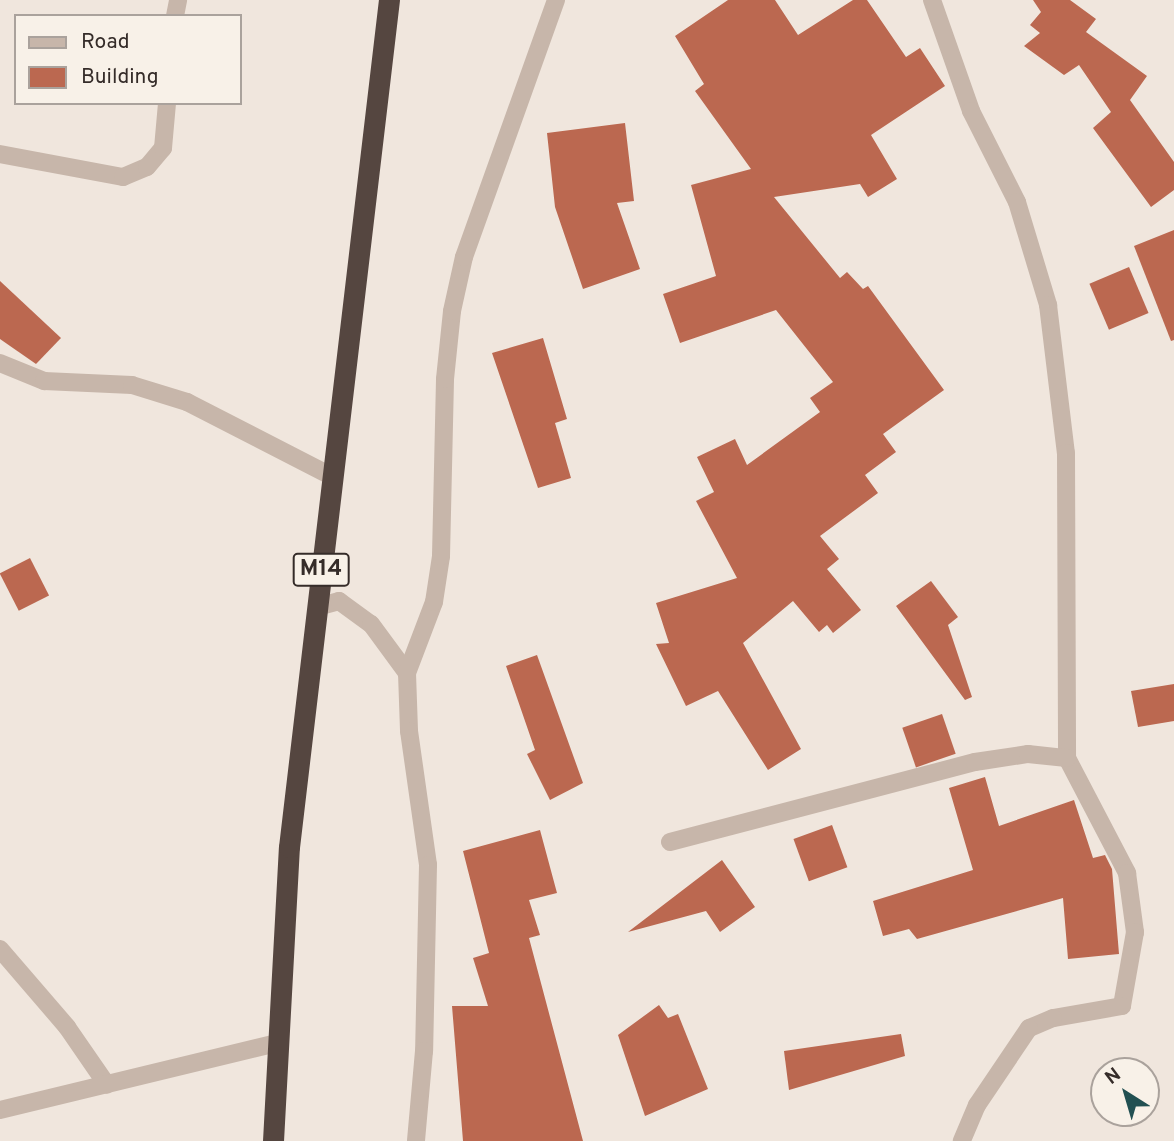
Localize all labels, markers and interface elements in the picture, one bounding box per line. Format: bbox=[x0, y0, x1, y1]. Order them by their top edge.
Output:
legend bbox=[14, 14, 242, 105]
text: Road bbox=[81, 29, 130, 56]
text: Building bbox=[81, 64, 159, 91]
road number: M14 bbox=[291, 550, 351, 590]
north arrow bbox=[1090, 1057, 1160, 1127]
text: N bbox=[1101, 1063, 1126, 1091]

